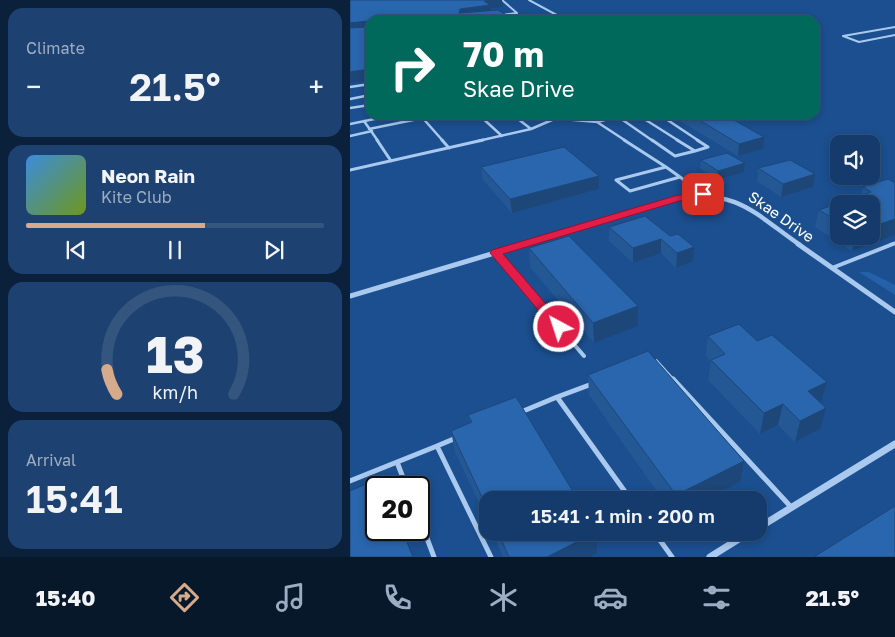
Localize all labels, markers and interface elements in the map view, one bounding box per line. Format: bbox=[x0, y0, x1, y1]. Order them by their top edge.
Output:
text: 70 m bbox=[463, 33, 544, 75]
icon: right bbox=[380, 35, 445, 100]
text: Climate bbox=[26, 38, 85, 58]
text: 21.5° bbox=[129, 64, 221, 109]
text: − bbox=[26, 70, 41, 103]
text: + bbox=[309, 70, 324, 103]
text: Skae Drive bbox=[463, 75, 575, 102]
map controls bbox=[830, 135, 880, 245]
button: sound bbox=[830, 135, 880, 185]
text: Neon Rain bbox=[101, 164, 195, 187]
pin bbox=[682, 173, 724, 215]
icon: arrive bbox=[689, 180, 717, 208]
text: Kite Club bbox=[101, 187, 172, 207]
street label: Skae Drive bbox=[745, 187, 818, 246]
button: layers bbox=[830, 195, 880, 245]
icon: previous bbox=[62, 236, 90, 264]
icon: pause bbox=[161, 236, 189, 264]
icon: next bbox=[260, 236, 288, 264]
position arrow bbox=[532, 300, 584, 352]
text: 13 bbox=[146, 322, 204, 384]
text: km/h bbox=[152, 381, 198, 403]
text: Arrival bbox=[26, 450, 76, 470]
text: 15:41 bbox=[26, 476, 123, 521]
speed limit sign: 20 bbox=[365, 476, 430, 541]
text: 15:41 · 1 min · 200 m bbox=[531, 504, 715, 527]
icon: directions bbox=[167, 580, 202, 615]
icon: music bbox=[273, 580, 308, 615]
icon: phone bbox=[380, 580, 415, 615]
icon: climate bbox=[486, 580, 521, 615]
icon: car bbox=[593, 580, 628, 615]
icon: filters bbox=[699, 580, 734, 615]
text: 15:40 bbox=[36, 584, 96, 611]
text: 21.5° bbox=[805, 584, 859, 611]

